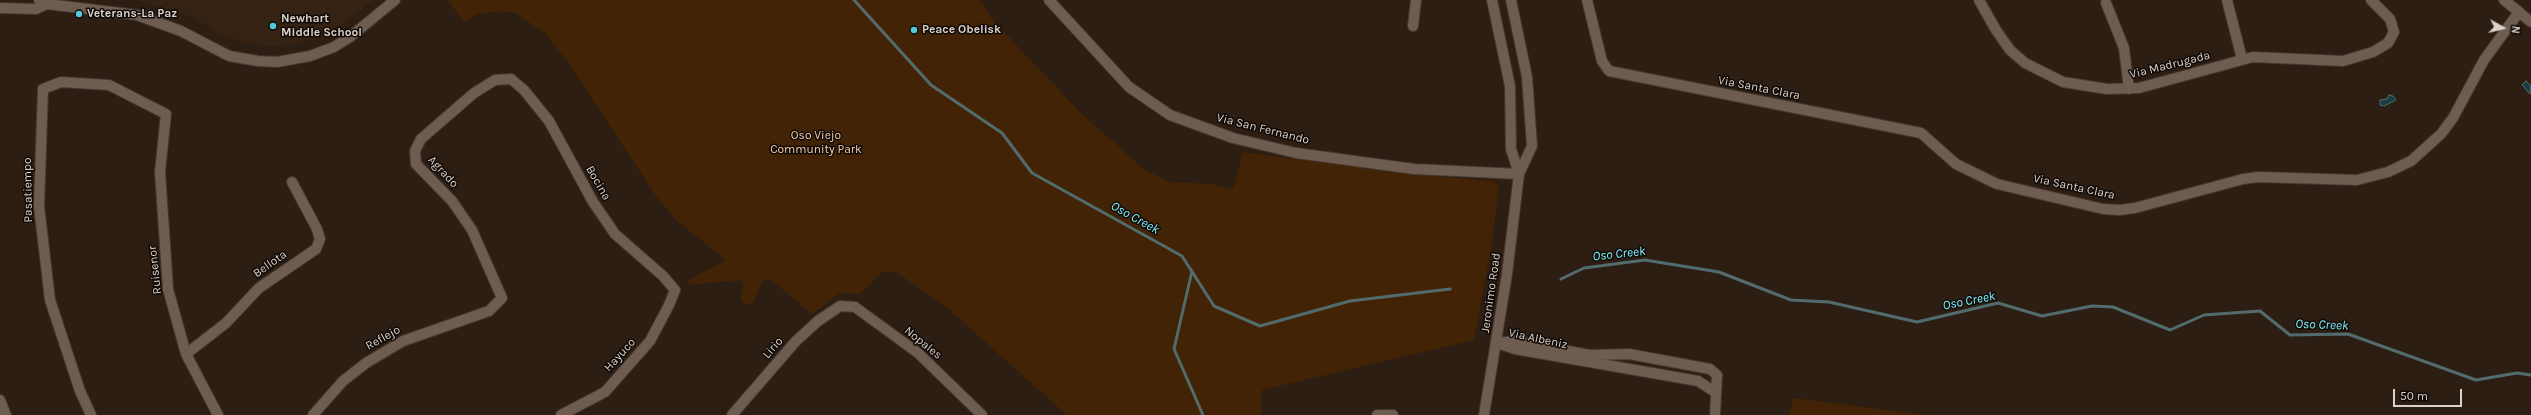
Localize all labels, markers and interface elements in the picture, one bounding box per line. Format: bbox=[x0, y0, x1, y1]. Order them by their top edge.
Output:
place label: Veterans-La Paz bbox=[87, 7, 177, 21]
north arrow bbox=[2483, 8, 2523, 48]
marker: Veterans-La Paz bbox=[74, 9, 84, 19]
place label: Newhart Middle School bbox=[281, 12, 362, 40]
marker: Newhart Middle School bbox=[268, 21, 278, 31]
place label: Peace Obelisk bbox=[922, 23, 1001, 37]
marker: Peace Obelisk bbox=[909, 25, 919, 35]
text: N bbox=[2508, 25, 2522, 35]
street label: Via Madrugada bbox=[2128, 48, 2212, 82]
street label: Via Santa Clara bbox=[1717, 73, 1801, 103]
street label: Via San Fernando bbox=[1215, 111, 1311, 147]
park label: Oso Viejo Community Park bbox=[770, 129, 862, 157]
street label: Agrado bbox=[425, 153, 461, 191]
street label: Pasatiempo bbox=[20, 157, 36, 223]
street label: Bocina bbox=[582, 163, 614, 203]
street label: Via Santa Clara bbox=[2032, 171, 2116, 203]
water label: Oso Creek bbox=[1108, 198, 1162, 238]
water label: Oso Creek bbox=[1592, 243, 1646, 265]
street label: Ruisenor bbox=[145, 245, 165, 295]
street label: Bellota bbox=[250, 247, 290, 281]
street label: Jeronimo Road bbox=[1478, 252, 1504, 334]
water label: Oso Creek bbox=[1941, 288, 1997, 314]
water label: Oso Creek bbox=[2295, 316, 2349, 334]
street label: Reflejo bbox=[363, 323, 403, 353]
street label: Nopales bbox=[901, 323, 945, 363]
street label: Via Albeniz bbox=[1507, 326, 1569, 352]
street label: Lirio bbox=[760, 334, 786, 362]
street label: Hayuco bbox=[601, 335, 639, 375]
scale bar bbox=[2395, 381, 2464, 407]
text: 50 m bbox=[2400, 389, 2428, 403]

